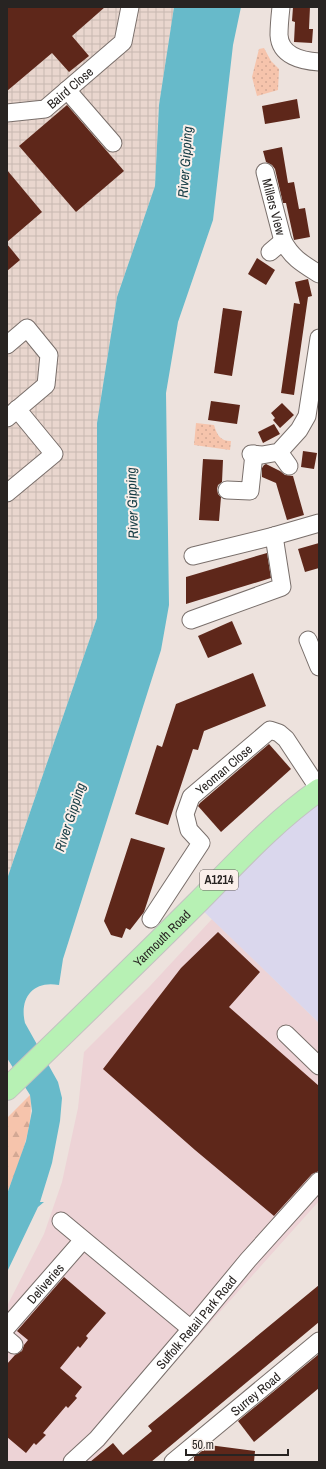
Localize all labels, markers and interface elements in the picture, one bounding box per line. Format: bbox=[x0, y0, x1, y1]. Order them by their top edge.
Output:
street label: Baird Close bbox=[43, 63, 97, 113]
water label: River Gipping bbox=[174, 125, 197, 198]
street label: Millers View bbox=[258, 177, 289, 237]
water label: River Gipping bbox=[122, 466, 142, 539]
street label: Yeoman Close bbox=[192, 741, 256, 799]
water label: River Gipping bbox=[50, 780, 90, 854]
road number: A1214 bbox=[200, 870, 238, 890]
street label: Yarmouth Road bbox=[130, 906, 194, 971]
street label: Deliveries bbox=[23, 1260, 68, 1307]
street label: Suffolk Retail Park Road bbox=[152, 1272, 240, 1373]
street label: Surrey Road bbox=[227, 1368, 284, 1420]
scale bar bbox=[186, 1431, 288, 1457]
text: 50 m bbox=[192, 1437, 214, 1453]

